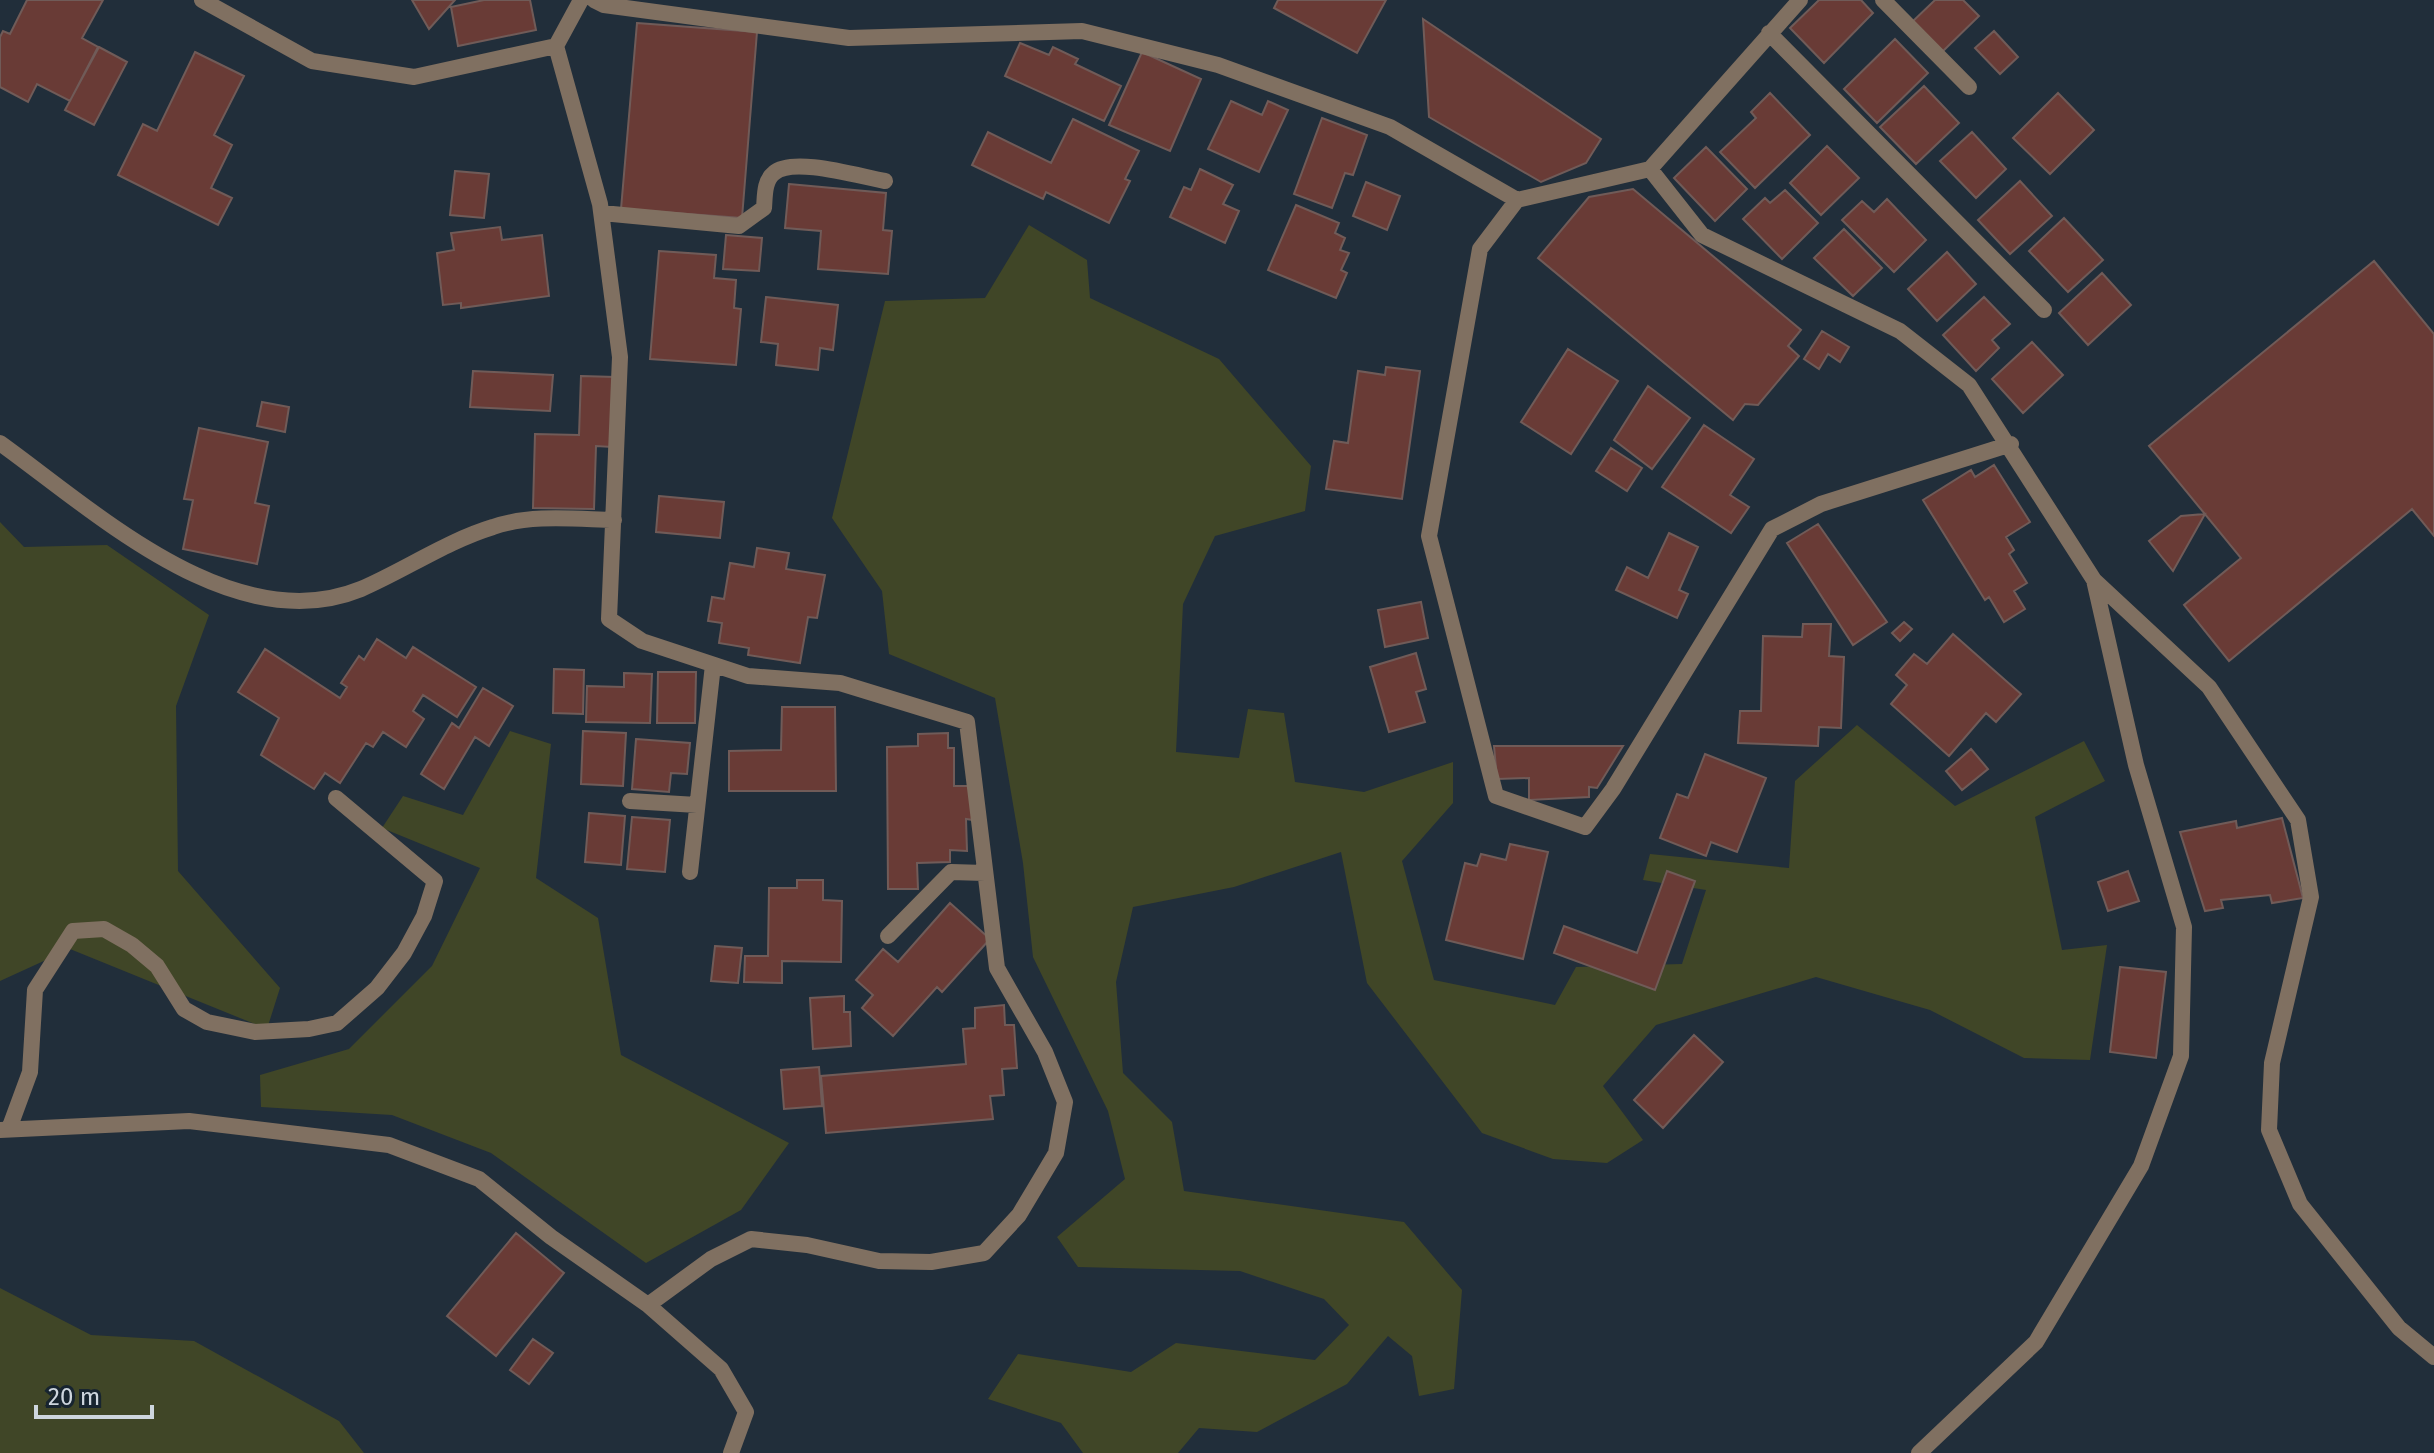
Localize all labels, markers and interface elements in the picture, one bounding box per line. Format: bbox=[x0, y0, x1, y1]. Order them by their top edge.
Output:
scale bar bbox=[36, 1369, 152, 1419]
text: 20 m bbox=[48, 1383, 100, 1411]

